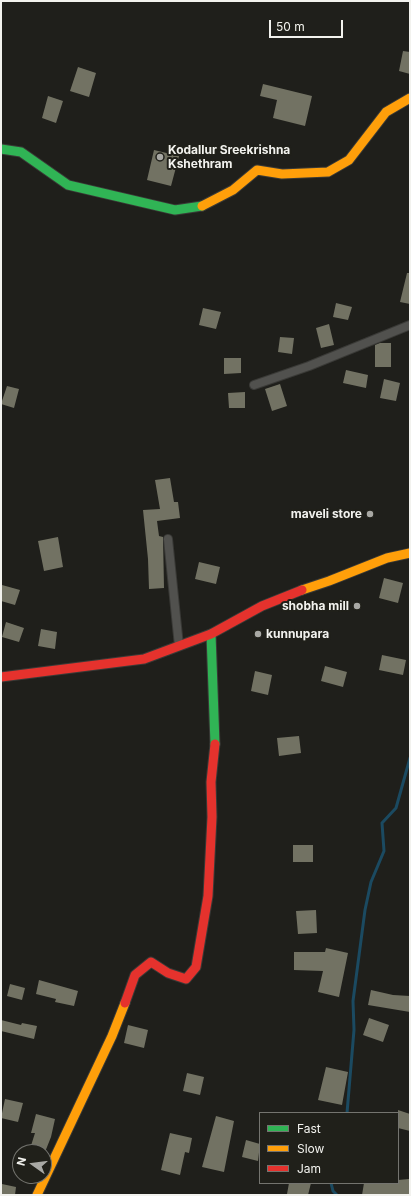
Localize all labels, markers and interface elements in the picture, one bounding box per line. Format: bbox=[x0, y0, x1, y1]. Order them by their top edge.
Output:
scale bar bbox=[271, 12, 345, 38]
text: 50 m bbox=[276, 19, 305, 34]
place label: Kodallur Sreekrishna Kshethram bbox=[168, 143, 290, 171]
marker: Kodallur Sreekrishna Kshethram bbox=[155, 152, 165, 162]
place label: maveli store bbox=[291, 507, 362, 521]
marker: maveli store bbox=[365, 509, 375, 519]
place label: shobha mill bbox=[282, 599, 349, 613]
marker: shobha mill bbox=[352, 601, 362, 611]
place label: kunnupara bbox=[266, 627, 329, 641]
marker: kunnupara bbox=[253, 629, 263, 639]
legend bbox=[259, 1112, 399, 1184]
text: Fast bbox=[297, 1121, 321, 1136]
text: Slow bbox=[297, 1141, 324, 1156]
north arrow bbox=[12, 1144, 52, 1184]
text: N bbox=[14, 1156, 29, 1167]
text: Jam bbox=[297, 1161, 321, 1176]

